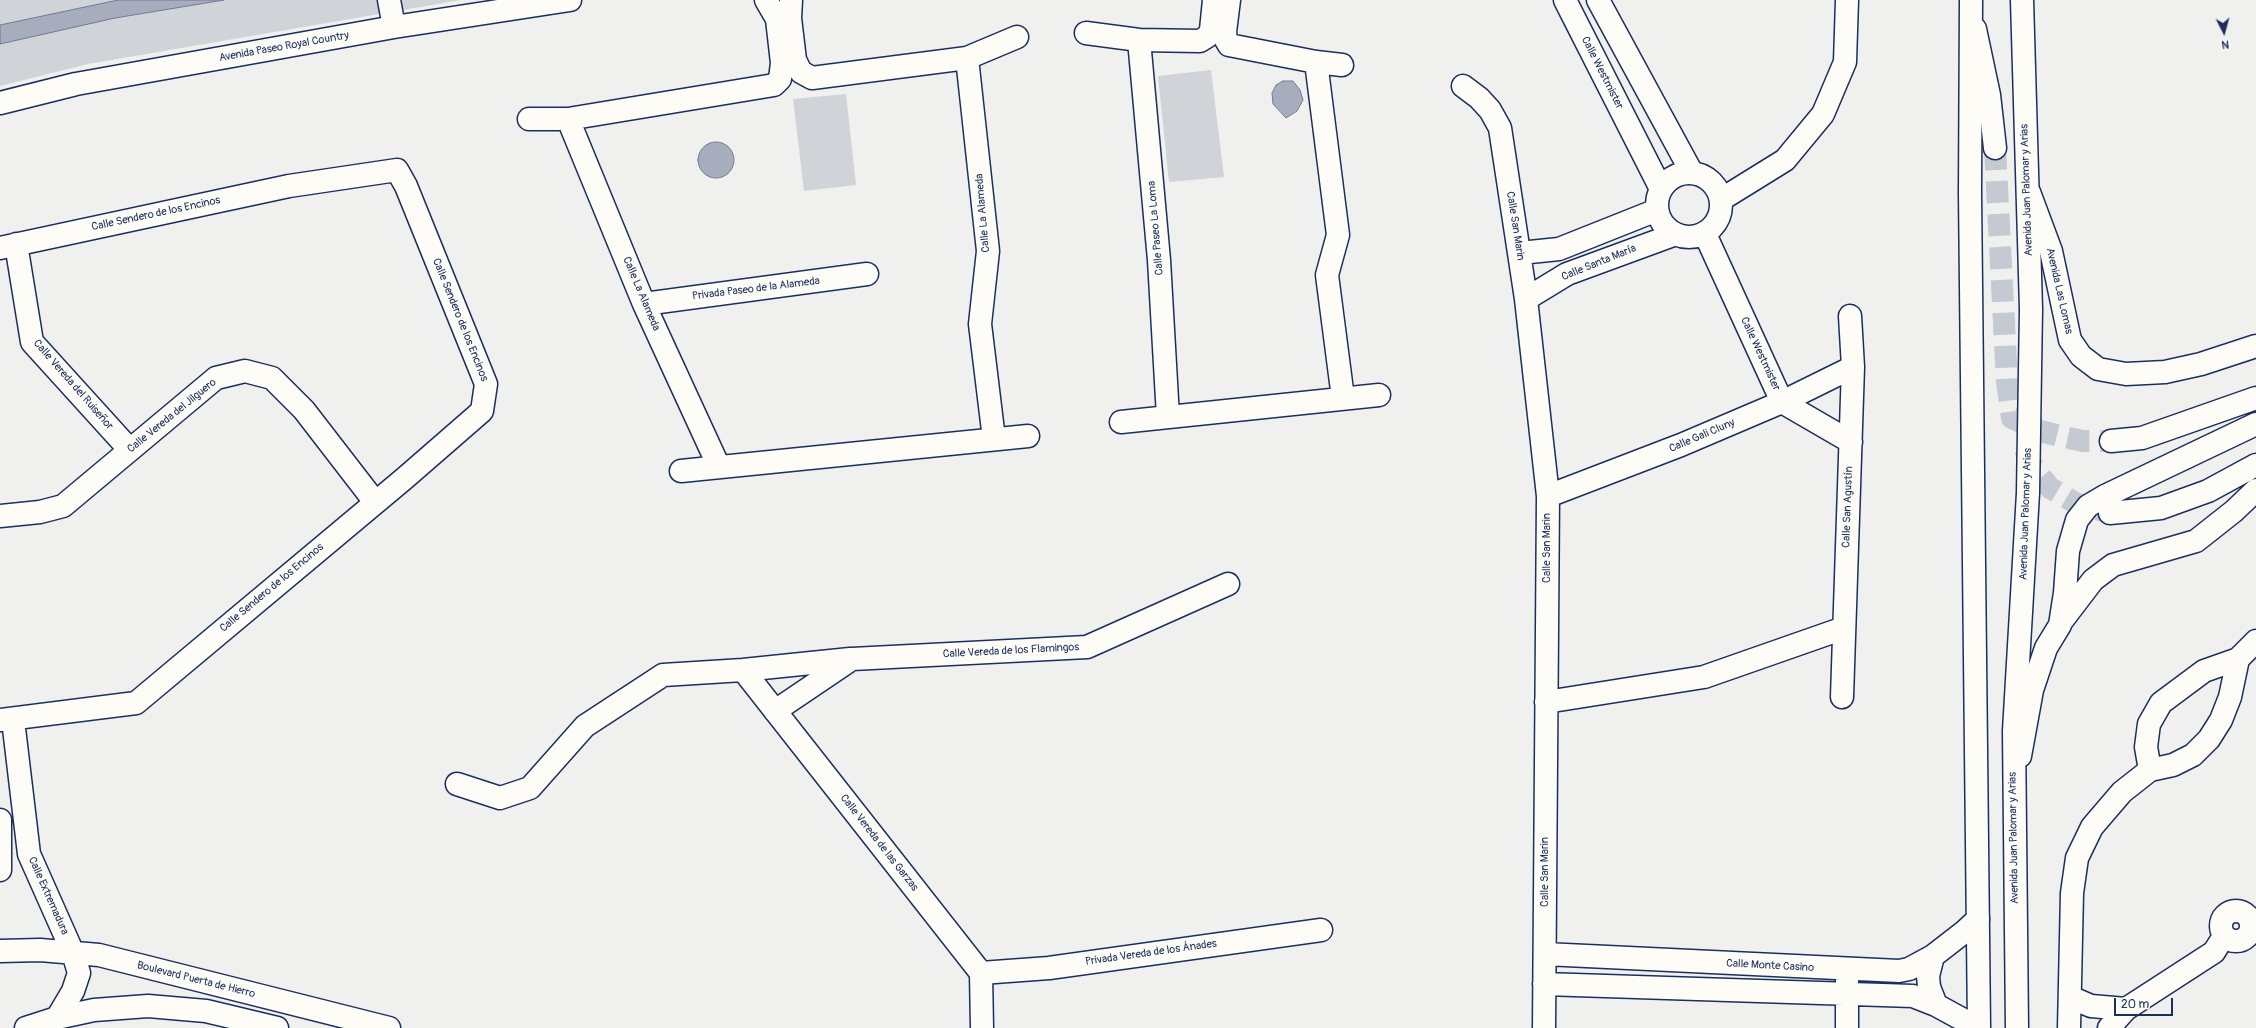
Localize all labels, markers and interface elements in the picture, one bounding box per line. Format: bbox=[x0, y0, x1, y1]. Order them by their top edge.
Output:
north arrow bbox=[2204, 12, 2244, 52]
street label: Avenida Paseo Royal Country bbox=[218, 29, 350, 65]
street label: Calle Westmister bbox=[1578, 35, 1626, 111]
text: N bbox=[2221, 38, 2230, 51]
street label: Avenida Juan Palomar y Arias bbox=[2018, 124, 2036, 256]
street label: Calle La Alameda bbox=[973, 173, 993, 253]
street label: Calle Paseo La Loma bbox=[1145, 180, 1167, 276]
street label: Calle San Marin bbox=[1503, 190, 1527, 262]
street label: Calle Sendero de los Encinos bbox=[90, 194, 222, 234]
street label: Calle Santa María bbox=[1560, 242, 1638, 284]
street label: Avenida Las Lomas bbox=[2043, 247, 2075, 335]
street label: Calle La Alameda bbox=[619, 255, 663, 333]
street label: Calle Sendero de los Encinos bbox=[429, 257, 491, 383]
street label: Privada Paseo de la Alameda bbox=[691, 275, 821, 303]
street label: Calle Westmister bbox=[1737, 315, 1783, 393]
street label: Calle Vereda del Ruiseñor bbox=[30, 337, 116, 433]
street label: Calle Vereda del Jilguero bbox=[125, 376, 219, 456]
street label: Calle Gali Cluny bbox=[1667, 416, 1737, 456]
street label: Avenida Juan Palomar y Arias bbox=[2017, 448, 2035, 580]
street label: Calle San Agustín bbox=[1840, 466, 1856, 548]
street label: Calle San Marin bbox=[1540, 513, 1554, 583]
street label: Calle Sendero de los Encinos bbox=[217, 541, 327, 635]
street label: Calle Vereda de los Flamingos bbox=[942, 641, 1080, 661]
street label: Avenida Juan Palomar y Arias bbox=[2006, 772, 2022, 904]
street label: Calle Vereda de las Garzas bbox=[837, 792, 921, 894]
street label: Calle San Marin bbox=[1538, 837, 1552, 907]
street label: Calle Extremadura bbox=[25, 855, 71, 937]
street label: Privada Vereda de los Ánades bbox=[1084, 937, 1218, 969]
street label: Calle Monte Casino bbox=[1726, 957, 1814, 975]
street label: Boulevard Puerta de Hierro bbox=[136, 959, 256, 1001]
scale bar bbox=[2116, 990, 2175, 1016]
text: 20 m bbox=[2121, 997, 2149, 1012]

